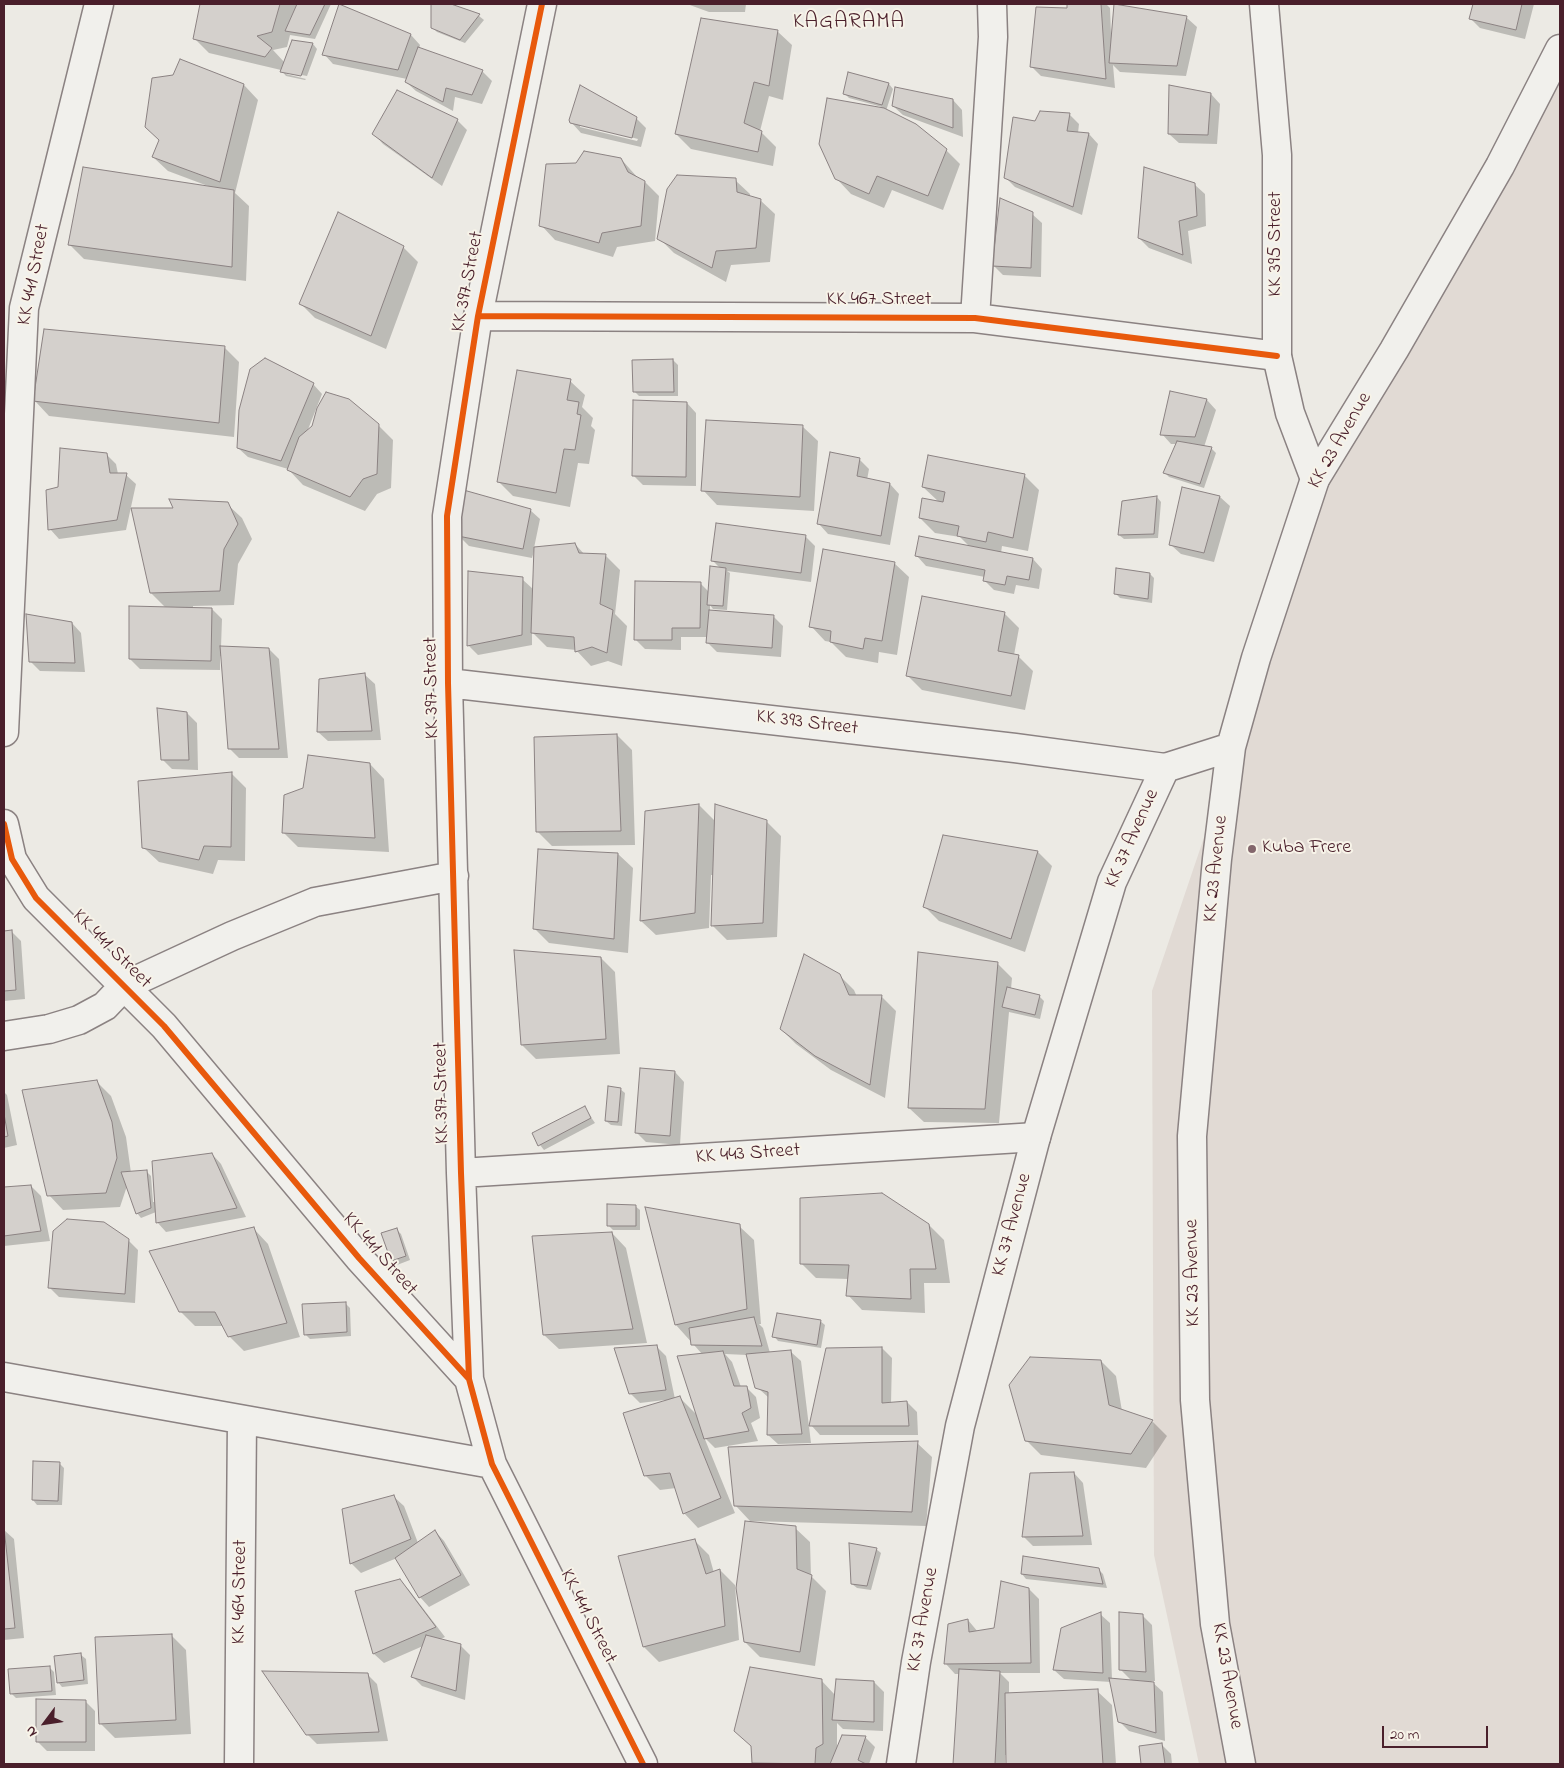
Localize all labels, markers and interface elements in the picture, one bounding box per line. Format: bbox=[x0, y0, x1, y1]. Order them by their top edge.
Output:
district label: KAGARAMA bbox=[792, 10, 906, 36]
street label: KK 395 Street bbox=[1265, 191, 1289, 297]
street label: KK 441 Street bbox=[13, 222, 57, 328]
street label: KK 397 Street bbox=[447, 229, 491, 335]
street label: KK 467 Street bbox=[826, 289, 932, 313]
street label: KK 23 Avenue bbox=[1304, 388, 1378, 494]
street label: KK 397 Street bbox=[420, 637, 446, 739]
street label: KK 393 Street bbox=[755, 706, 859, 742]
street label: KK 37 Avenue bbox=[1101, 786, 1165, 892]
street label: KK 23 Avenue bbox=[1199, 814, 1235, 924]
place label: Kuba Frere bbox=[1262, 837, 1351, 861]
marker: Kuba Frere bbox=[1246, 843, 1258, 855]
street label: KK 441 Street bbox=[66, 905, 156, 995]
street label: KK 397 Street bbox=[430, 1042, 456, 1144]
street label: KK 443 Street bbox=[695, 1139, 801, 1171]
street label: KK 37 Avenue bbox=[988, 1171, 1038, 1279]
street label: KK 441 Street bbox=[336, 1208, 422, 1302]
street label: KK 23 Avenue bbox=[1181, 1219, 1207, 1327]
street label: KK 464 Street bbox=[228, 1539, 254, 1645]
street label: KK 441 Street bbox=[553, 1566, 621, 1668]
street label: KK 37 Avenue bbox=[903, 1566, 945, 1674]
street label: KK 23 Avenue bbox=[1205, 1621, 1247, 1731]
north arrow bbox=[20, 1698, 70, 1748]
scale bar bbox=[1384, 1716, 1490, 1748]
text: N bbox=[20, 1722, 43, 1740]
text: 20 m bbox=[1390, 1724, 1419, 1746]

